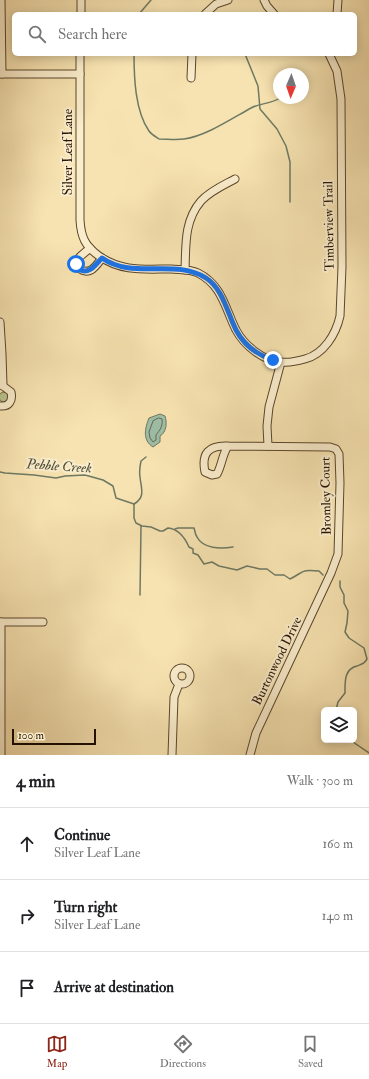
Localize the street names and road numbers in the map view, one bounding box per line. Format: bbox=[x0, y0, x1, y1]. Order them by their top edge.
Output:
street label: Silver Leaf Lane bbox=[60, 108, 76, 195]
street label: Timberview Trail bbox=[320, 180, 338, 271]
street label: Bromley Court bbox=[317, 457, 336, 535]
street label: Burtonwood Drive bbox=[249, 614, 306, 708]

